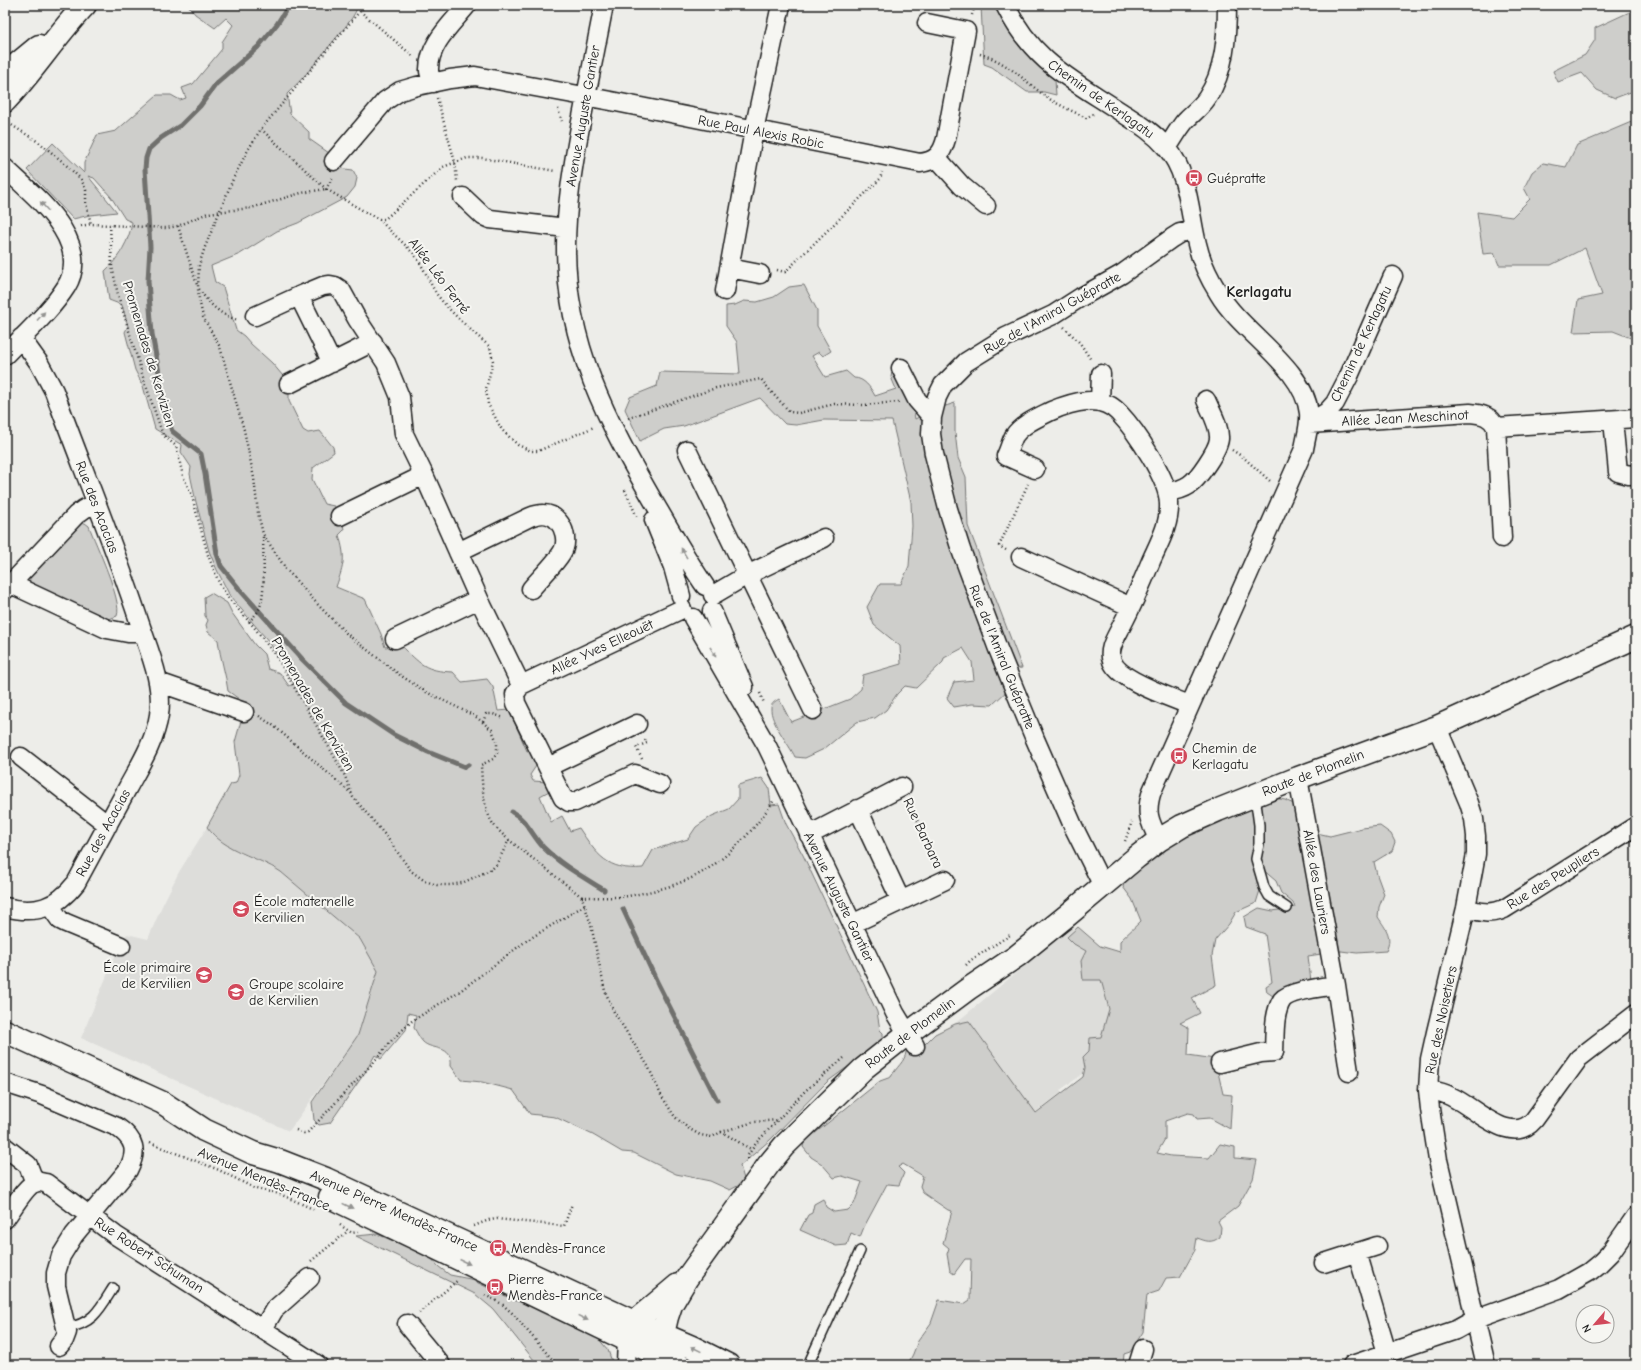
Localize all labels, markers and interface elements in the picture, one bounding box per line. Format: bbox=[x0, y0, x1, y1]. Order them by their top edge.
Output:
street label: Avenue Auguste Gantier bbox=[562, 44, 604, 188]
street label: Chemin de Kerlagatu bbox=[1045, 56, 1157, 142]
street label: Rue Paul Alexis Robic bbox=[697, 111, 826, 153]
bus stop icon: Guépratte bbox=[1184, 168, 1204, 188]
place label: Guépratte bbox=[1207, 170, 1266, 187]
one-way arrow bbox=[39, 201, 48, 211]
street label: Allée Léo Ferré bbox=[405, 235, 473, 317]
street label: Rue de l'Amiral Guépratte bbox=[981, 268, 1123, 358]
street label: Promenades de Kervizien bbox=[119, 279, 179, 429]
district label: Kerlagatu bbox=[1226, 283, 1292, 301]
street label: Chemin de Kerlagatu bbox=[1327, 283, 1395, 405]
one-way arrow bbox=[36, 312, 45, 321]
street label: Allée Jean Meschinot bbox=[1341, 406, 1470, 430]
street label: Rue des Acacias bbox=[72, 459, 122, 556]
one-way arrow bbox=[680, 548, 688, 558]
street label: Rue de l'Amiral Guépratte bbox=[965, 582, 1039, 732]
street label: Allée Yves Elleouët bbox=[548, 615, 657, 678]
street label: Promenades de Kervizien bbox=[268, 634, 358, 774]
one-way arrow bbox=[709, 646, 716, 658]
place label: Chemin de Kerlagatu bbox=[1192, 740, 1257, 773]
bus stop icon: Chemin de Kerlagatu bbox=[1169, 746, 1189, 766]
street label: Route de Plomelin bbox=[1260, 746, 1366, 800]
street label: Rue des Acacias bbox=[72, 786, 134, 880]
street label: Rue Barbara bbox=[899, 795, 947, 871]
street label: Allée des Lauriers bbox=[1299, 828, 1335, 936]
street label: Avenue Auguste Gantier bbox=[800, 829, 878, 965]
street label: Rue des Peupliers bbox=[1504, 843, 1602, 913]
place label: École maternelle Kervilien bbox=[254, 893, 354, 926]
school or university icon: École maternelle Kervilien bbox=[231, 899, 251, 919]
place label: École primaire de Kervilien bbox=[103, 959, 191, 992]
street label: Rue des Noisetiers bbox=[1421, 964, 1461, 1076]
school or university icon: École primaire de Kervilien bbox=[194, 965, 214, 985]
place label: Groupe scolaire de Kervilien bbox=[249, 976, 344, 1009]
school or university icon: Groupe scolaire de Kervilien bbox=[226, 982, 246, 1002]
street label: Route de Plomelin bbox=[862, 994, 958, 1072]
street label: Avenue Mendès-France bbox=[195, 1143, 333, 1215]
street label: Avenue Pierre Mendès-France bbox=[307, 1166, 481, 1256]
one-way arrow bbox=[342, 1203, 354, 1209]
street label: Rue Robert Schuman bbox=[91, 1213, 207, 1297]
bus stop icon: Mendès-France bbox=[488, 1238, 508, 1258]
place label: Mendès-France bbox=[511, 1240, 605, 1257]
one-way arrow bbox=[460, 1259, 471, 1265]
place label: Pierre Mendès-France bbox=[508, 1271, 602, 1304]
bus stop icon: Pierre Mendès-France bbox=[485, 1277, 505, 1297]
north arrow bbox=[1575, 1304, 1615, 1344]
one-way arrow bbox=[577, 1315, 588, 1321]
text: N bbox=[1579, 1322, 1594, 1335]
one-way arrow bbox=[690, 1346, 702, 1352]

